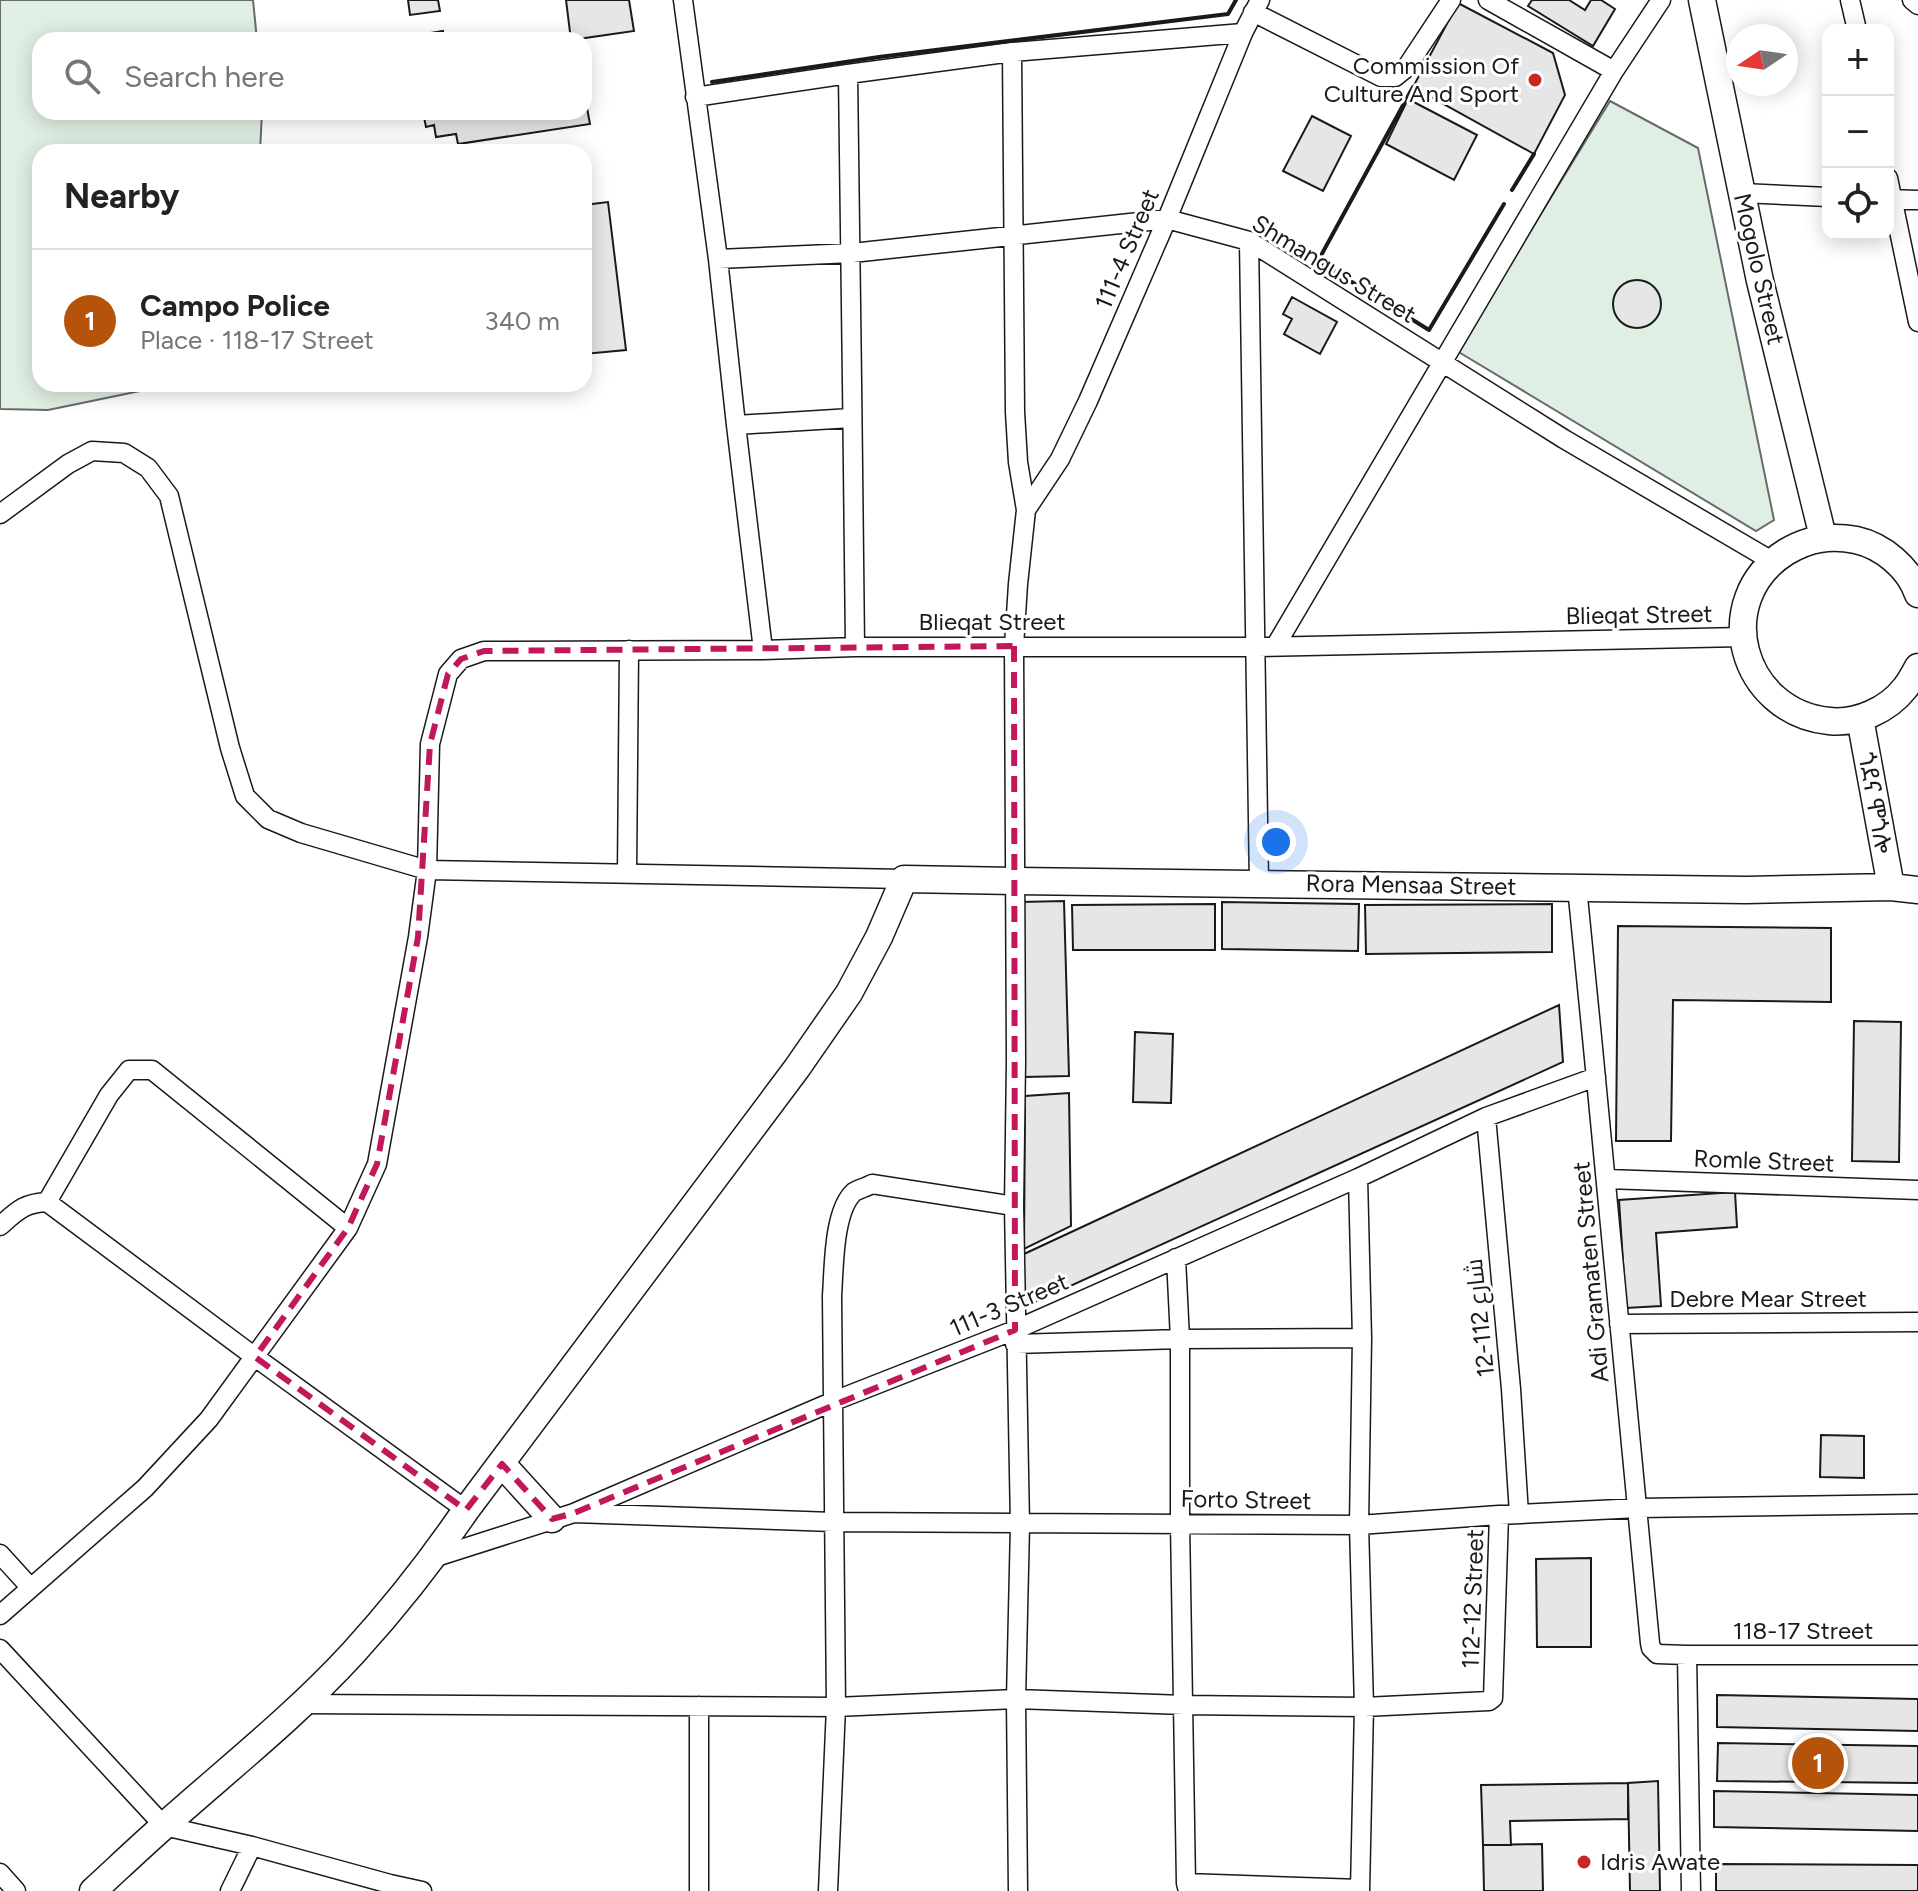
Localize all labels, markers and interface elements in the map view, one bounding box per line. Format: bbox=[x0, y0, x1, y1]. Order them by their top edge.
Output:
north arrow bbox=[1726, 24, 1798, 96]
map controls bbox=[1822, 24, 1894, 240]
button: + bbox=[1822, 24, 1894, 96]
search box bbox=[32, 32, 592, 120]
place label: Commission Of Culture And Sport bbox=[1324, 51, 1519, 108]
icon: search bbox=[60, 54, 104, 98]
text: Search here bbox=[124, 58, 284, 95]
marker: Commission Of Culture And Sport bbox=[1526, 71, 1544, 89]
button: − bbox=[1822, 96, 1894, 168]
button: locate bbox=[1822, 168, 1894, 240]
text: Nearby bbox=[64, 176, 179, 217]
street label: 111-4 Street bbox=[1088, 184, 1165, 313]
street label: Mogolo Street bbox=[1728, 190, 1791, 347]
street label: Shmangus Street bbox=[1247, 208, 1421, 329]
text: Campo Police bbox=[140, 287, 330, 324]
text: 1 bbox=[85, 305, 95, 337]
text: 340 m bbox=[484, 305, 560, 337]
text: Place · 118-17 Street bbox=[140, 324, 374, 356]
street label: Blieqat Street bbox=[1565, 599, 1713, 630]
street label: Blieqat Street bbox=[919, 607, 1065, 636]
street label: ጎደና ሞጎሎ bbox=[1852, 750, 1899, 856]
your location bbox=[1256, 822, 1296, 862]
street label: Rora Mensaa Street bbox=[1305, 868, 1517, 901]
street label: Romle Street bbox=[1693, 1144, 1835, 1177]
street label: Adi Gramaten Street bbox=[1566, 1160, 1615, 1384]
street label: شارع 112-12 bbox=[1459, 1257, 1502, 1379]
street label: 111-3 Street bbox=[945, 1267, 1072, 1342]
street label: Debre Mear Street bbox=[1669, 1284, 1867, 1313]
street label: Forto Street bbox=[1180, 1484, 1312, 1515]
street label: 112-12 Street bbox=[1456, 1529, 1489, 1669]
street label: 118-17 Street bbox=[1733, 1616, 1873, 1645]
pin: 1 bbox=[1792, 1733, 1844, 1793]
place label: Idris Awate bbox=[1600, 1847, 1720, 1876]
marker: Idris Awate bbox=[1575, 1853, 1593, 1871]

